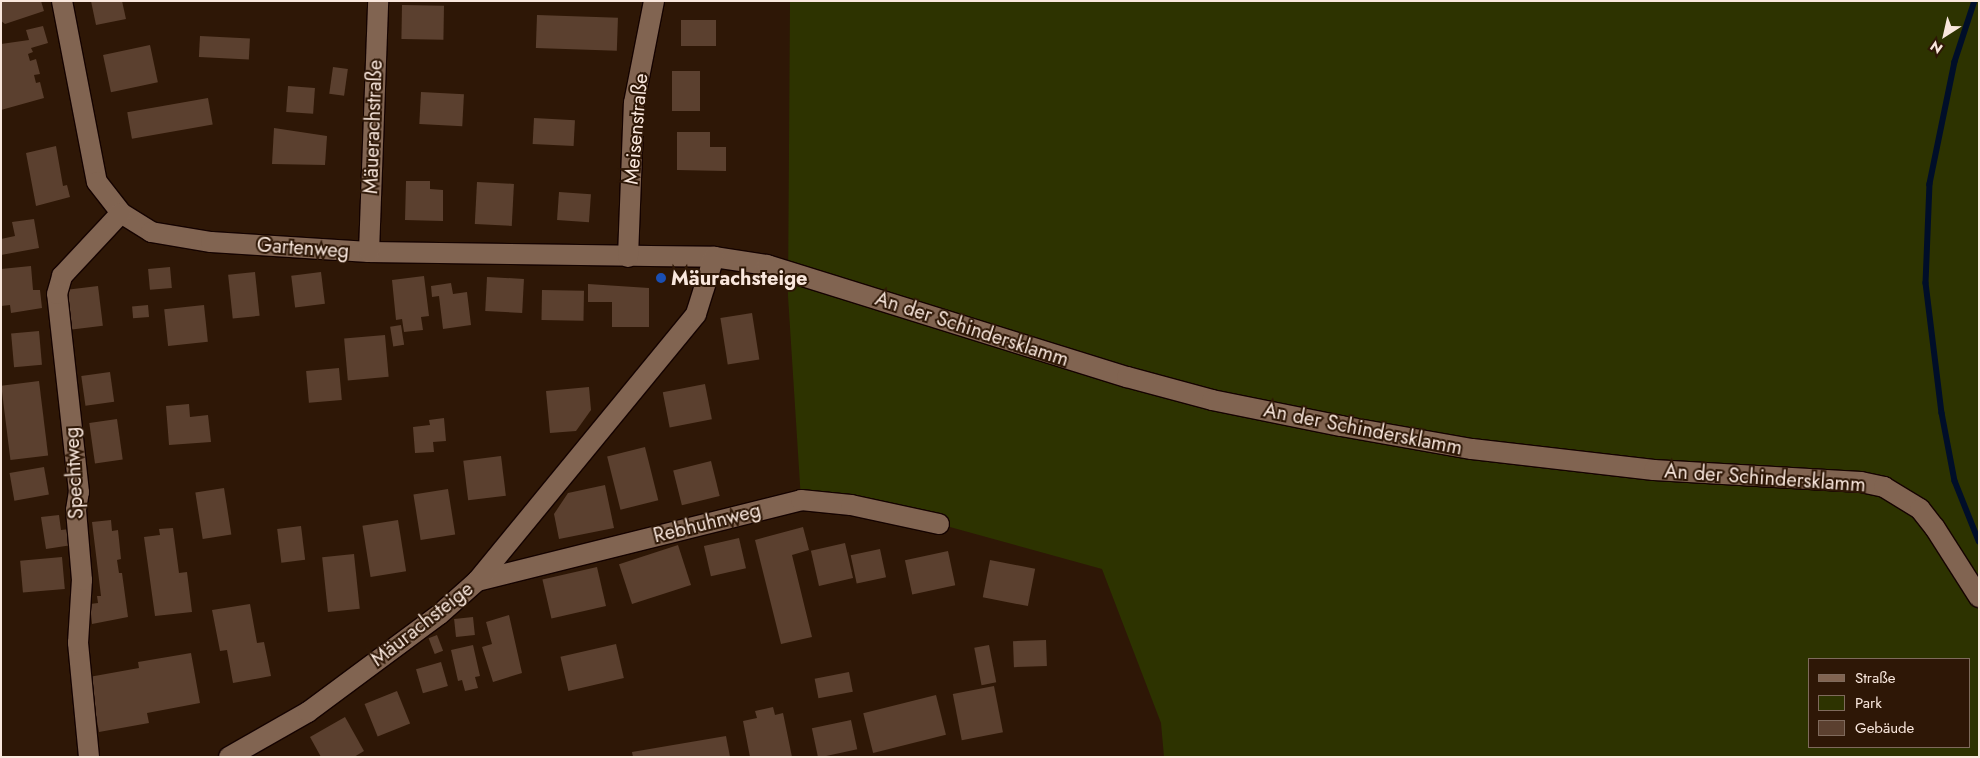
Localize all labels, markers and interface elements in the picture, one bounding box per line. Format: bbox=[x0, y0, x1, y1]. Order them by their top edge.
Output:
north arrow bbox=[1920, 10, 1970, 60]
text: N bbox=[1926, 36, 1947, 59]
street label: Mäuerachstraße bbox=[359, 60, 387, 194]
street label: Meisenstraße bbox=[619, 72, 653, 186]
street label: Gartenweg bbox=[256, 233, 350, 263]
place label: Mäurachsteige bbox=[671, 266, 808, 290]
marker: Mäurachsteige bbox=[655, 272, 667, 284]
street label: An der Schindersklamm bbox=[872, 286, 1072, 372]
street label: An der Schindersklamm bbox=[1262, 398, 1464, 460]
street label: Spechtweg bbox=[60, 426, 88, 520]
street label: An der Schindersklamm bbox=[1663, 459, 1867, 497]
street label: Rebhuhnweg bbox=[651, 498, 763, 548]
street label: Mäurachsteige bbox=[366, 577, 478, 671]
legend bbox=[1808, 658, 1970, 748]
text: Straße bbox=[1855, 667, 1895, 689]
text: Park bbox=[1855, 692, 1882, 714]
text: Gebäude bbox=[1855, 717, 1914, 739]

